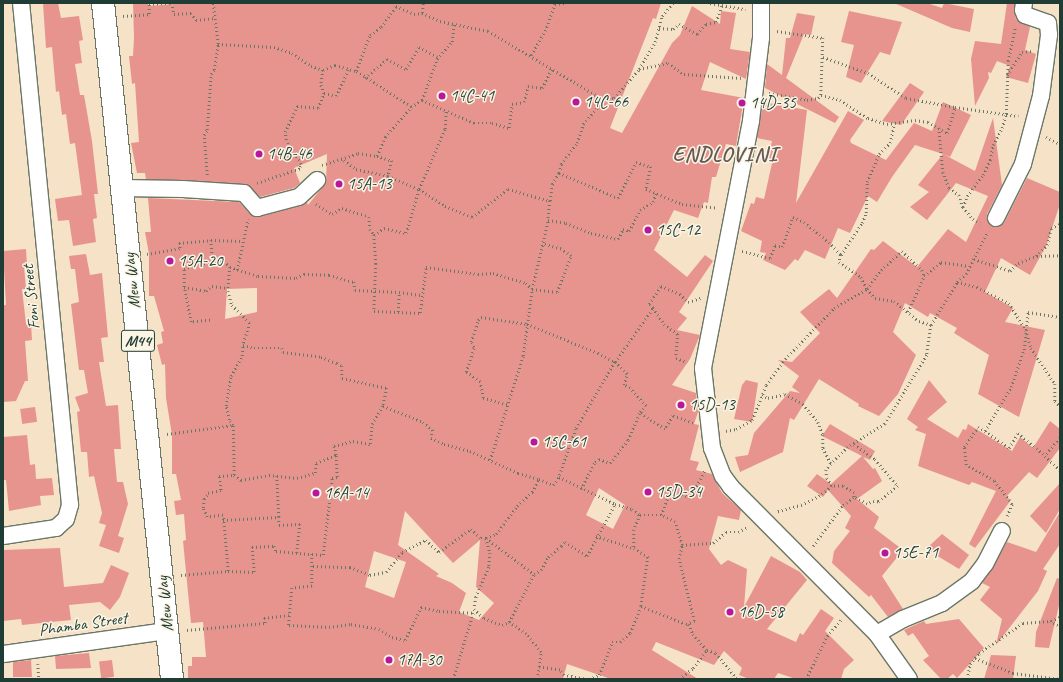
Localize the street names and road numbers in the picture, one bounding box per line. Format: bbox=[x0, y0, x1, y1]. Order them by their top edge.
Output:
street label: Mew Way bbox=[119, 252, 145, 310]
street label: Foni Street bbox=[17, 263, 45, 331]
road number: M44 bbox=[120, 327, 156, 355]
street label: Mew Way bbox=[152, 575, 178, 633]
street label: Phamba Street bbox=[37, 608, 129, 640]

